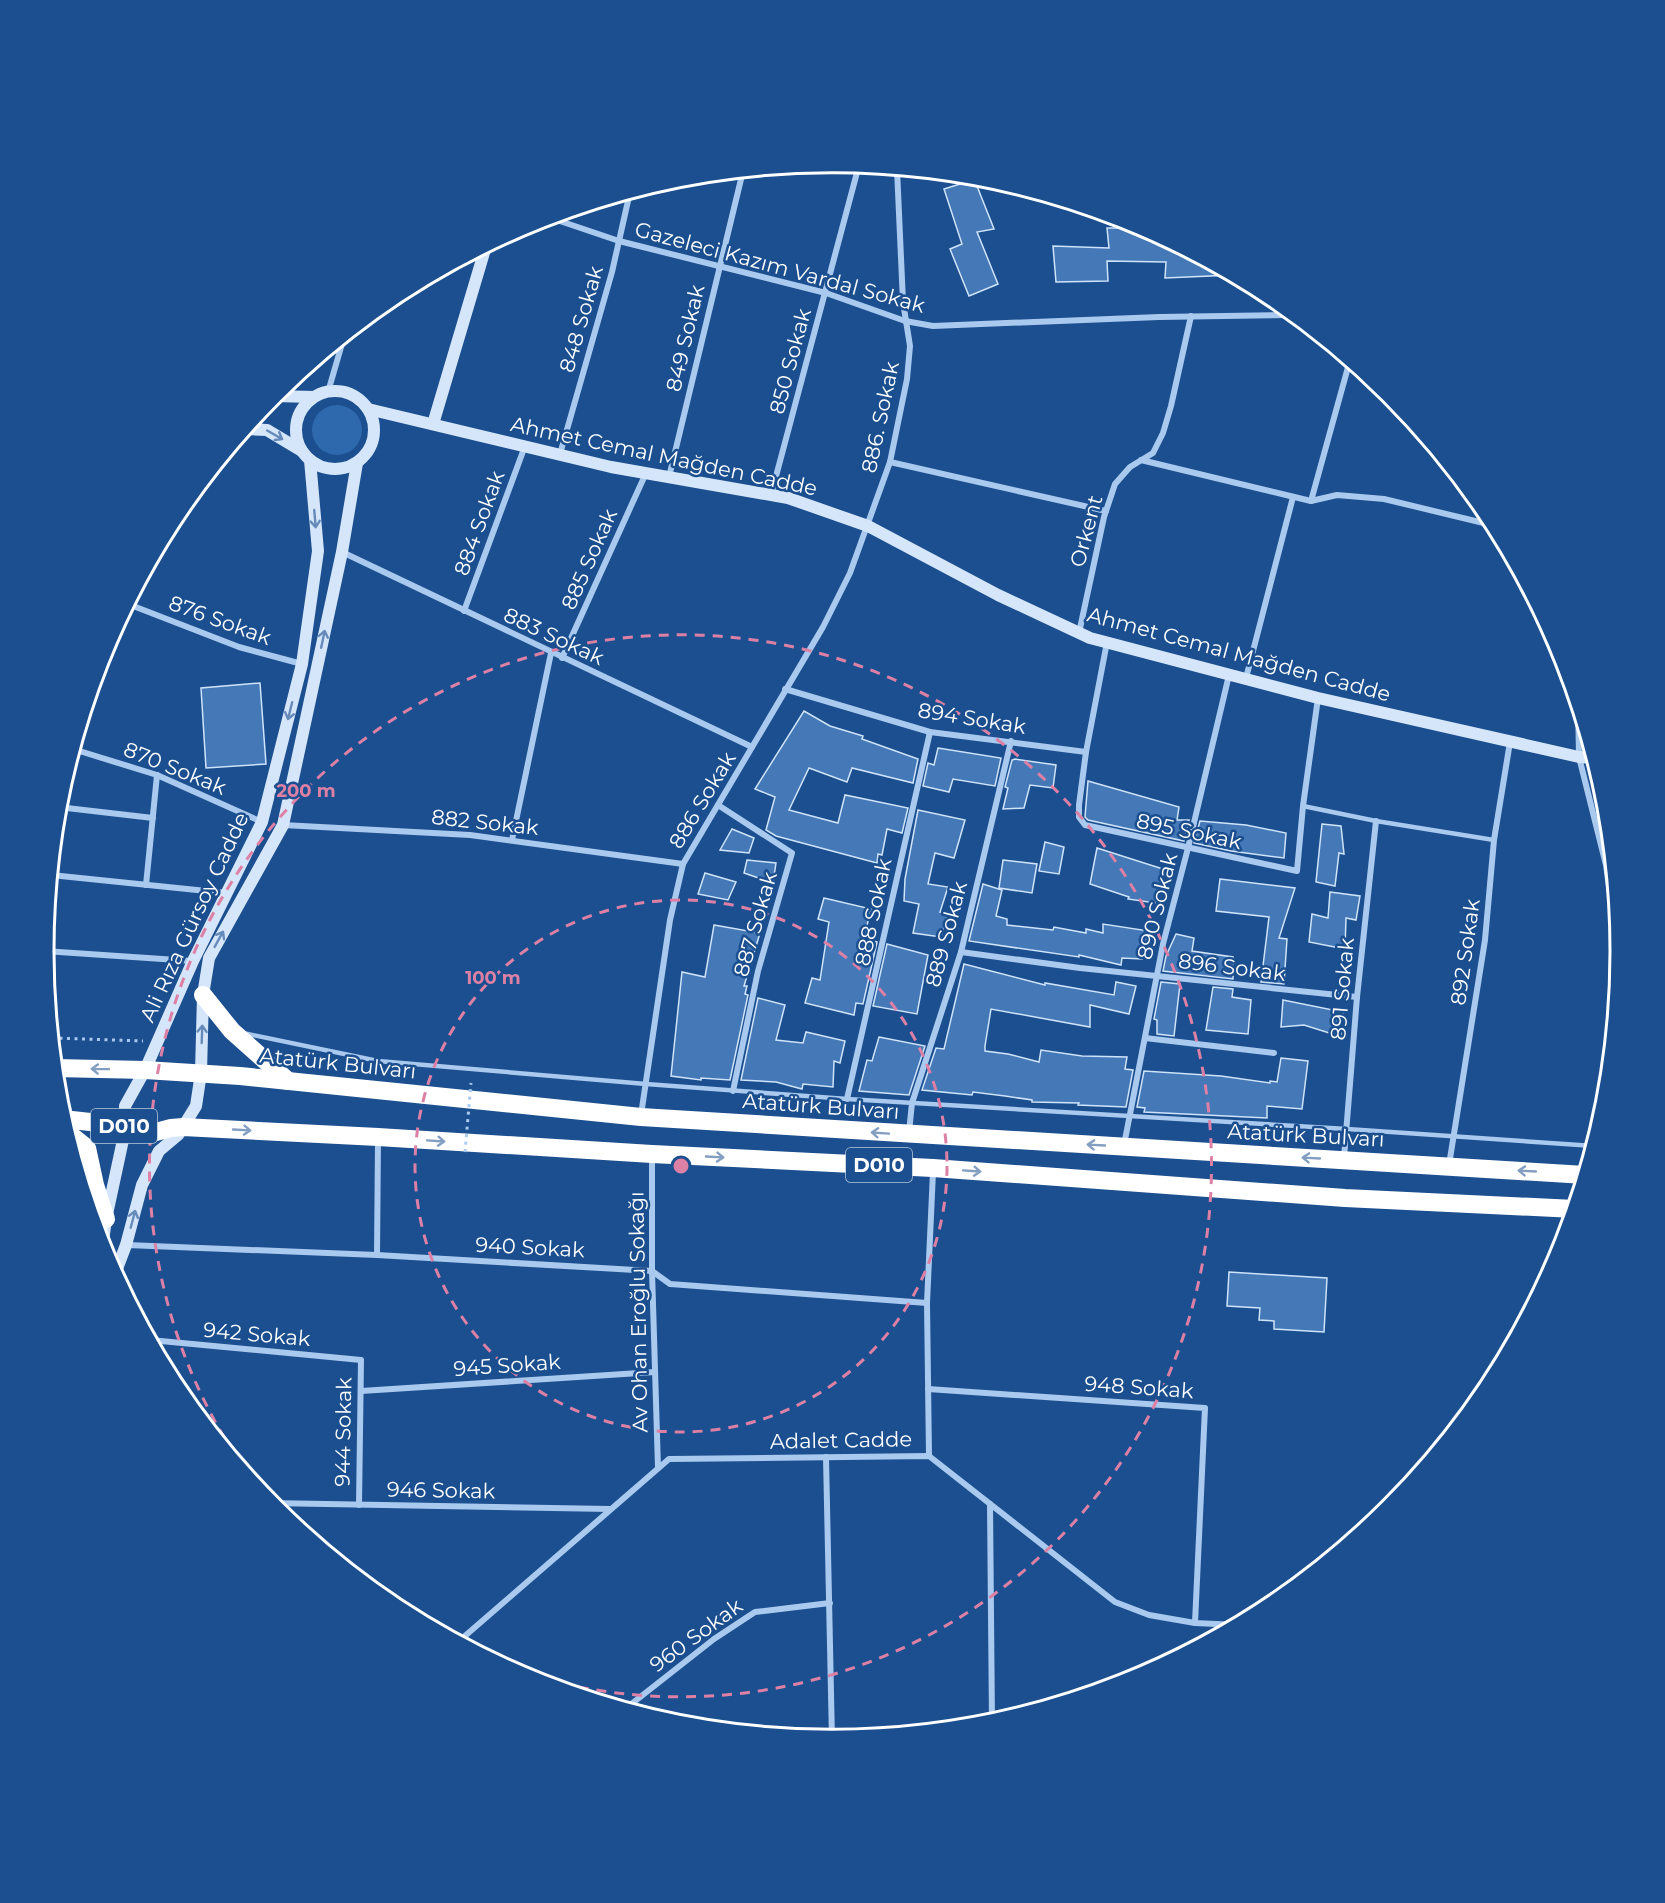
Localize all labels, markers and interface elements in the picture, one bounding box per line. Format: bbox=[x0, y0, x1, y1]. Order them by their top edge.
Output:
street label: Gazeleci Kazım Vardal Sokak bbox=[632, 216, 928, 318]
street label: 848 Sokak bbox=[554, 262, 608, 375]
street label: 849 Sokak bbox=[661, 282, 710, 394]
street label: 850 Sokak bbox=[764, 305, 816, 416]
street label: 886. Sokak bbox=[856, 359, 904, 475]
street label: Ahmet Cemal Mağden Cadde bbox=[508, 411, 820, 501]
one-way arrow bbox=[266, 430, 284, 441]
street label: 884 Sokak bbox=[449, 467, 510, 579]
street label: Orkent bbox=[1064, 492, 1108, 570]
street label: 885 Sokak bbox=[556, 504, 622, 613]
one-way arrow bbox=[310, 508, 321, 528]
street label: 876 Sokak bbox=[165, 590, 275, 650]
street label: Ahmet Cemal Mağden Cadde bbox=[1085, 601, 1393, 707]
street label: 883 Sokak bbox=[500, 602, 608, 670]
one-way arrow bbox=[318, 630, 329, 650]
street label: 894 Sokak bbox=[916, 697, 1028, 739]
one-way arrow bbox=[284, 701, 296, 720]
street label: 870 Sokak bbox=[120, 736, 230, 800]
street label: 886 Sokak bbox=[663, 747, 741, 853]
text: 200 m bbox=[276, 780, 336, 802]
street label: 882 Sokak bbox=[430, 804, 540, 840]
street label: Ali Rıza Gürsoy Cadde bbox=[134, 808, 254, 1026]
street label: 895 Sokak bbox=[1134, 808, 1244, 854]
street label: 890 Sokak bbox=[1132, 850, 1182, 962]
street label: 888 Sokak bbox=[849, 856, 897, 968]
street label: 887 Sokak bbox=[728, 868, 782, 979]
street label: 889 Sokak bbox=[920, 878, 972, 990]
street label: 892 Sokak bbox=[1445, 897, 1485, 1007]
one-way arrow bbox=[214, 931, 226, 948]
street label: 891 Sokak bbox=[1325, 936, 1359, 1041]
street label: 896 Sokak bbox=[1177, 948, 1287, 986]
text: 100 m bbox=[465, 967, 521, 989]
one-way arrow bbox=[196, 1024, 207, 1044]
street label: Atatürk Bulvarı bbox=[258, 1042, 418, 1084]
one-way arrow bbox=[90, 1063, 110, 1075]
street label: Atatürk Bulvarı bbox=[742, 1088, 900, 1124]
road number: D010 bbox=[91, 1109, 157, 1143]
street label: Atatürk Bulvarı bbox=[1227, 1118, 1385, 1152]
one-way arrow bbox=[231, 1125, 251, 1136]
one-way arrow bbox=[871, 1127, 891, 1138]
one-way arrow bbox=[426, 1135, 446, 1146]
one-way arrow bbox=[1086, 1140, 1106, 1151]
road number: D010 bbox=[846, 1148, 912, 1182]
one-way arrow bbox=[704, 1152, 724, 1163]
one-way arrow bbox=[1302, 1153, 1322, 1164]
centre of rings bbox=[671, 1156, 691, 1176]
one-way arrow bbox=[1517, 1165, 1537, 1176]
one-way arrow bbox=[962, 1166, 982, 1177]
street label: Av Ohan Eroğlu Sokağı bbox=[623, 1191, 653, 1433]
one-way arrow bbox=[128, 1210, 139, 1229]
street label: 940 Sokak bbox=[475, 1232, 586, 1262]
street label: 942 Sokak bbox=[202, 1317, 312, 1351]
street label: 945 Sokak bbox=[453, 1349, 562, 1381]
street label: 948 Sokak bbox=[1084, 1371, 1195, 1403]
street label: 944 Sokak bbox=[330, 1377, 356, 1487]
street label: Adalet Cadde bbox=[770, 1426, 912, 1454]
street label: 946 Sokak bbox=[387, 1477, 496, 1503]
street label: 960 Sokak bbox=[645, 1593, 748, 1677]

